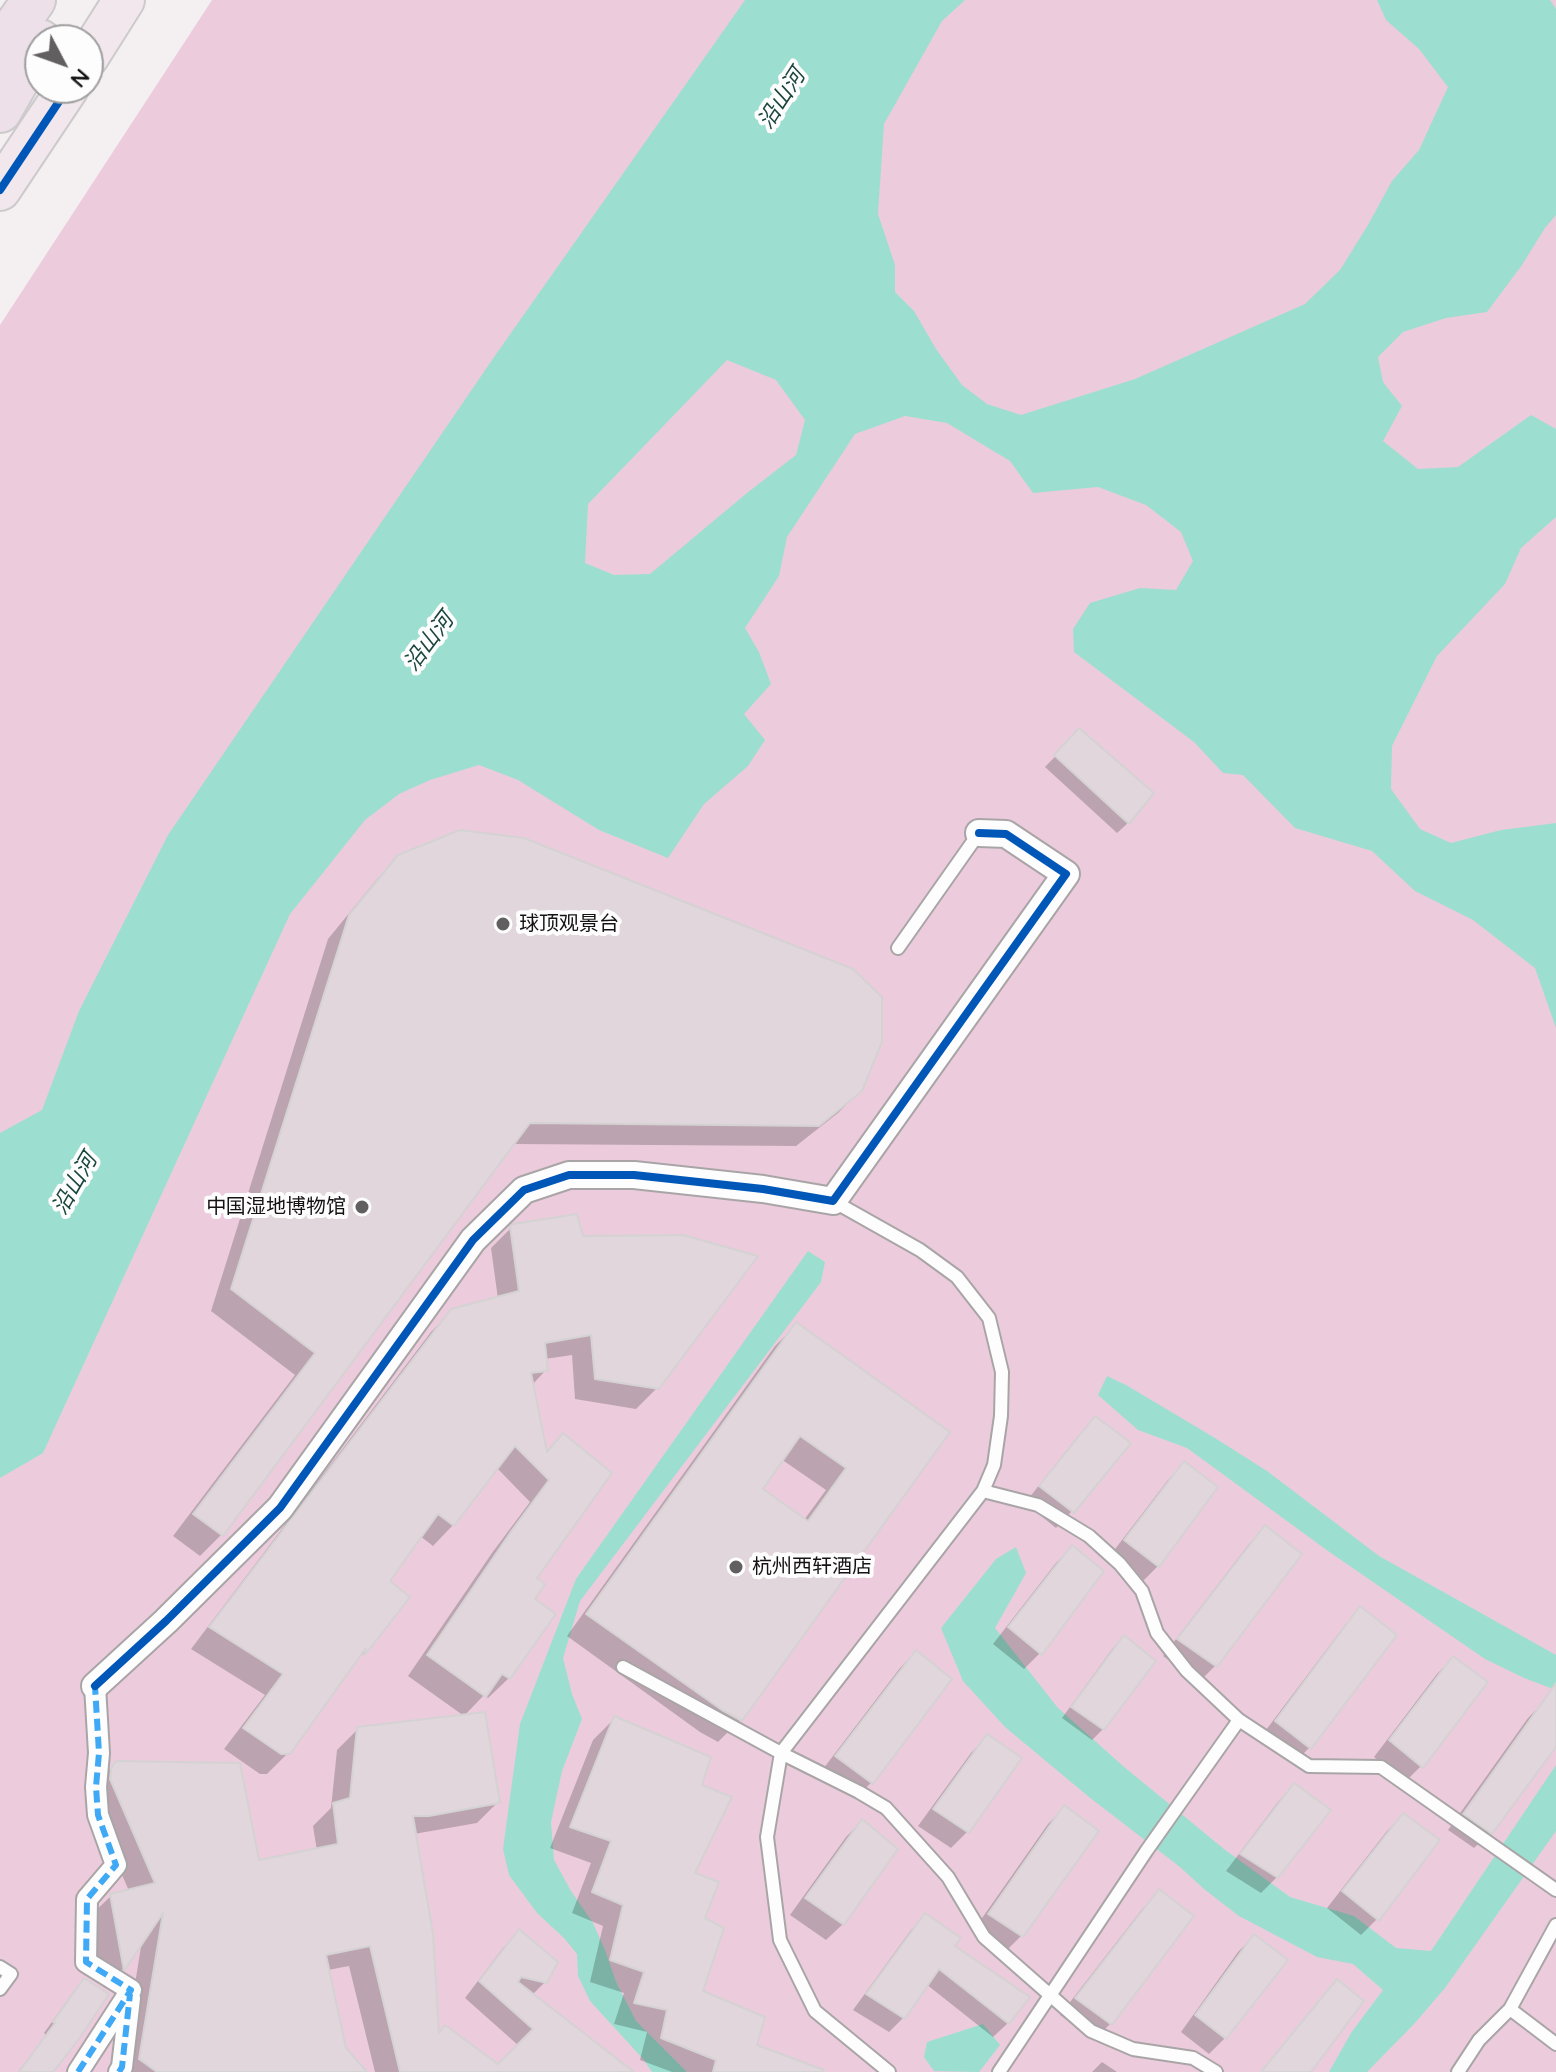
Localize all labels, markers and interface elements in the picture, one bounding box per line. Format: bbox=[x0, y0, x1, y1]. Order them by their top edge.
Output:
north arrow bbox=[24, 24, 104, 104]
text: N bbox=[65, 63, 96, 94]
water label: 沿山河 bbox=[753, 64, 811, 134]
water label: 沿山河 bbox=[399, 608, 459, 676]
place label: 球顶观景台 bbox=[519, 912, 619, 936]
marker: 球顶观景台 bbox=[494, 915, 512, 933]
water label: 沿山河 bbox=[47, 1149, 103, 1219]
place label: 中国湿地博物馆 bbox=[206, 1195, 346, 1219]
marker: 中国湿地博物馆 bbox=[353, 1198, 371, 1216]
place label: 杭州西轩酒店 bbox=[752, 1555, 872, 1579]
marker: 杭州西轩酒店 bbox=[727, 1558, 745, 1576]

